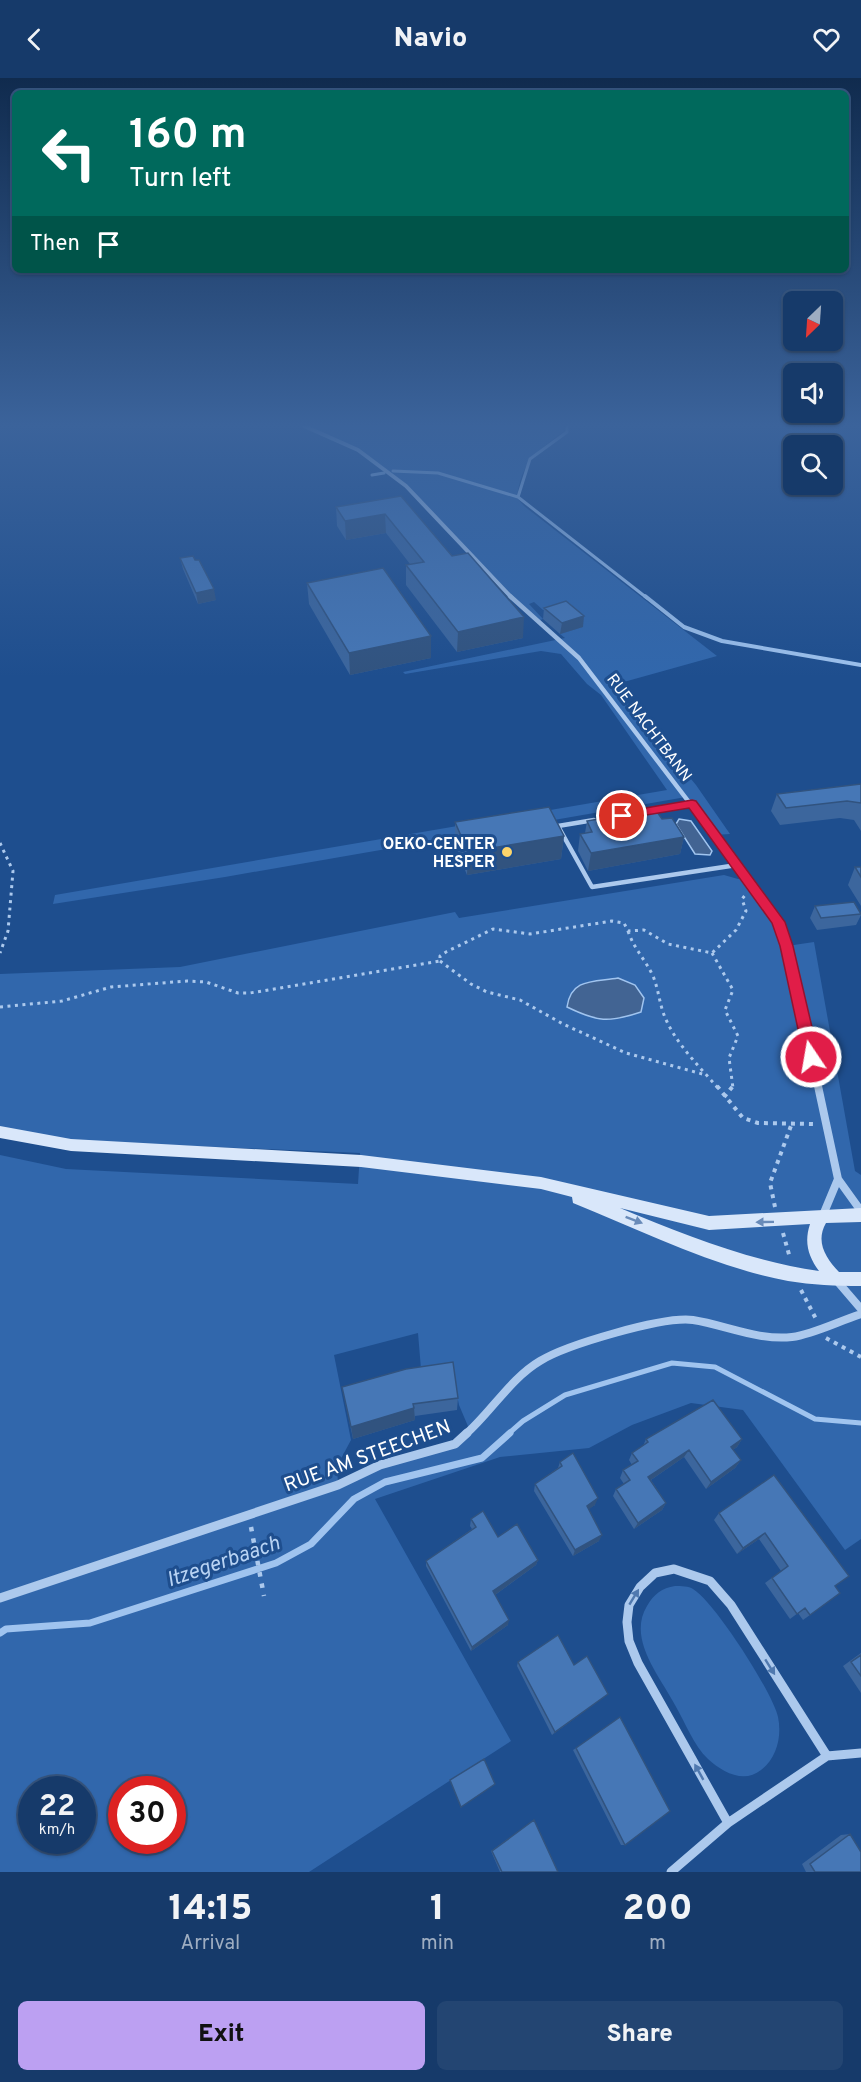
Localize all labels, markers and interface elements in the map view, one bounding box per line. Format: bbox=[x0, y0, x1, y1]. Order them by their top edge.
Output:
text: Navio bbox=[394, 22, 467, 56]
icon: back bbox=[18, 23, 51, 56]
icon: heart bbox=[810, 23, 843, 56]
text: 160 m bbox=[129, 110, 247, 163]
icon: left bbox=[30, 114, 108, 192]
text: Turn left bbox=[129, 162, 231, 196]
icon: arrive bbox=[92, 228, 125, 261]
text: Then bbox=[30, 231, 80, 258]
north arrow bbox=[783, 291, 843, 351]
map controls bbox=[783, 291, 843, 495]
button: sound bbox=[783, 363, 843, 423]
button: search bbox=[783, 435, 843, 495]
street label: RUE NACHTBANN bbox=[601, 670, 695, 786]
pin bbox=[596, 790, 647, 841]
icon: arrive bbox=[605, 799, 638, 832]
place label: OEKO-CENTER HESPER bbox=[383, 835, 495, 873]
marker: OEKO-CENTER HESPER bbox=[500, 845, 514, 859]
position arrow bbox=[779, 1025, 843, 1089]
one-way arrow bbox=[626, 1215, 644, 1225]
one-way arrow bbox=[755, 1217, 774, 1226]
street label: RUE AM STEECHEN bbox=[281, 1415, 455, 1499]
water label: Itzegerbaach bbox=[163, 1530, 284, 1594]
one-way arrow bbox=[629, 1588, 639, 1605]
one-way arrow bbox=[765, 1659, 776, 1675]
one-way arrow bbox=[695, 1764, 705, 1781]
speed limit sign: 30 bbox=[108, 1776, 186, 1854]
text: 22 bbox=[39, 1789, 75, 1826]
text: km/h bbox=[39, 1821, 75, 1840]
text: 14:15 bbox=[168, 1887, 252, 1933]
text: 1 bbox=[430, 1887, 445, 1933]
text: 200 bbox=[623, 1887, 693, 1933]
text: Arrival bbox=[181, 1931, 240, 1957]
text: min bbox=[421, 1931, 454, 1957]
text: m bbox=[649, 1931, 666, 1957]
button: Exit bbox=[18, 2001, 425, 2070]
button: Share bbox=[437, 2001, 843, 2070]

